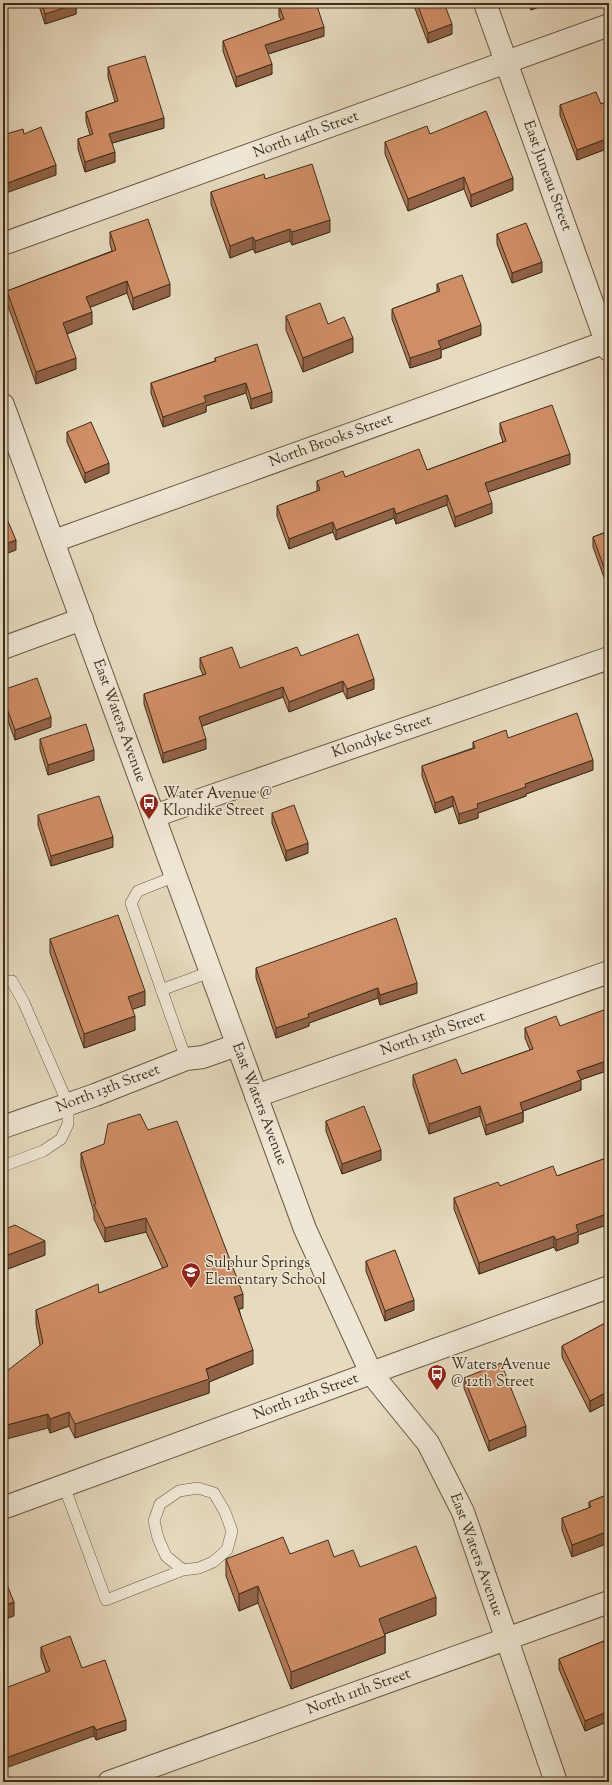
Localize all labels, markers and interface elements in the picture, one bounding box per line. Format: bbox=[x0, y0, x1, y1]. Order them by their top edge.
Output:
street label: North 14th Street bbox=[250, 106, 362, 164]
street label: East Juneau Street bbox=[517, 118, 577, 234]
street label: North Brooks Street bbox=[266, 409, 396, 473]
street label: East Waters Avenue bbox=[87, 656, 151, 786]
street label: Klondyke Street bbox=[329, 710, 435, 764]
place label: Water Avenue @ Klondike Street bbox=[163, 784, 272, 822]
bus stop icon: Water Avenue @ Klondike Street bbox=[138, 792, 160, 820]
street label: North 13th Street bbox=[378, 1006, 488, 1062]
street label: East Waters Avenue bbox=[226, 1040, 292, 1168]
street label: North 13th Street bbox=[53, 1060, 163, 1118]
place label: Sulphur Springs Elementary School bbox=[205, 1253, 326, 1291]
school or university icon: Sulphur Springs Elementary School bbox=[180, 1261, 202, 1289]
place label: Waters Avenue @ 12th Street bbox=[451, 1355, 551, 1393]
bus stop icon: Waters Avenue @ 12th Street bbox=[426, 1363, 448, 1391]
street label: North 12th Street bbox=[250, 1368, 362, 1426]
street label: East Waters Avenue bbox=[444, 1490, 508, 1620]
street label: North 11th Street bbox=[304, 1664, 414, 1720]

